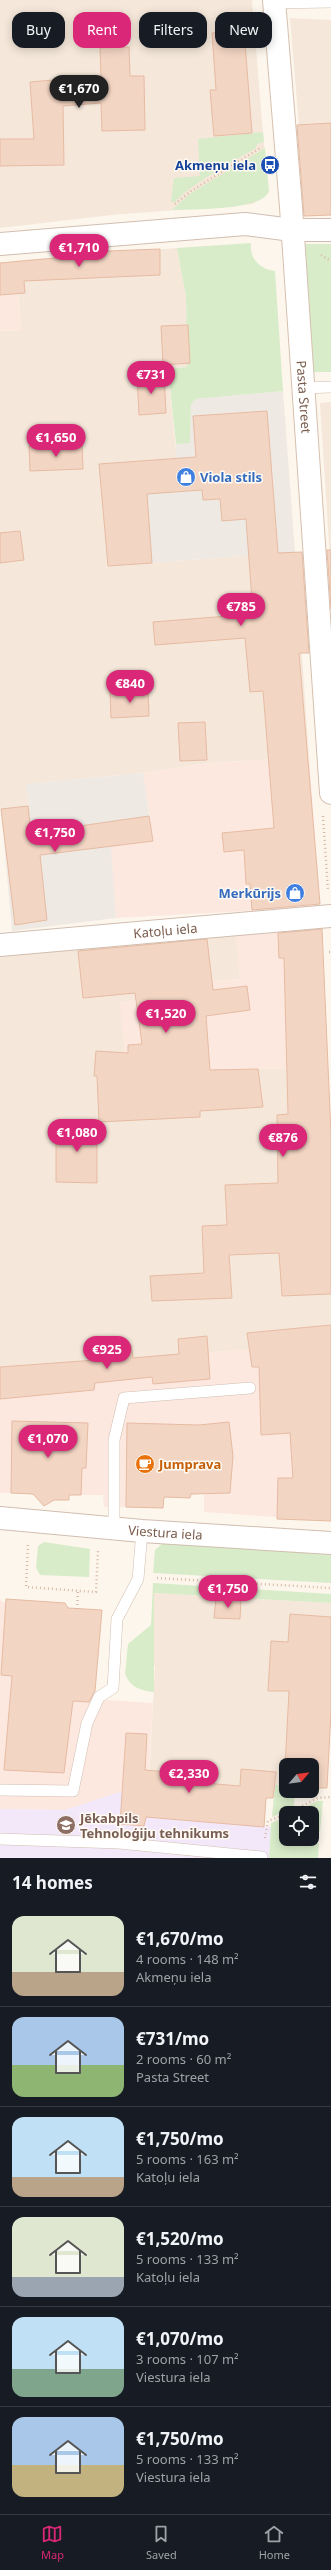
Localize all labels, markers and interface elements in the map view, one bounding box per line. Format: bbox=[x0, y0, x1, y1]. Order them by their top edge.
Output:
chip: Buy bbox=[12, 12, 65, 48]
chip: Rent bbox=[73, 12, 131, 48]
chip: Filters bbox=[139, 12, 207, 48]
chip: New bbox=[215, 12, 272, 48]
pin: €1,670 bbox=[46, 75, 112, 109]
text: €1,670 bbox=[59, 79, 99, 97]
bus stop icon: Akmeņu iela bbox=[259, 154, 281, 176]
place label: Akmeņu iela bbox=[175, 156, 256, 174]
pin: €1,710 bbox=[46, 234, 112, 268]
text: €1,710 bbox=[59, 238, 99, 256]
street label: Pasta Street bbox=[292, 360, 315, 434]
pin: €731 bbox=[127, 361, 175, 395]
text: €731 bbox=[136, 365, 166, 383]
pin: €1,650 bbox=[23, 424, 89, 458]
text: €1,650 bbox=[36, 428, 76, 446]
shop icon: Viola stils bbox=[175, 466, 197, 488]
place label: Viola stils bbox=[200, 468, 262, 486]
pin: €785 bbox=[217, 593, 265, 627]
text: €785 bbox=[226, 597, 256, 615]
pin: €840 bbox=[106, 670, 154, 704]
text: €840 bbox=[115, 674, 145, 692]
pin: €1,750 bbox=[22, 819, 88, 853]
text: €1,750 bbox=[35, 823, 75, 841]
shop icon: Merkūrijs bbox=[284, 882, 306, 904]
place label: Merkūrijs bbox=[219, 884, 281, 902]
street label: Katoļu iela bbox=[133, 919, 198, 942]
pin: €1,520 bbox=[133, 1000, 199, 1034]
text: €1,520 bbox=[146, 1004, 186, 1022]
pin: €1,080 bbox=[44, 1119, 110, 1153]
text: €1,080 bbox=[57, 1123, 97, 1141]
pin: €876 bbox=[259, 1124, 307, 1158]
text: €876 bbox=[268, 1128, 298, 1146]
pin: €925 bbox=[83, 1336, 131, 1370]
text: €925 bbox=[92, 1340, 122, 1358]
pin: €1,070 bbox=[15, 1425, 81, 1459]
text: €1,070 bbox=[28, 1429, 68, 1447]
cafe icon: Jumprava bbox=[134, 1453, 156, 1475]
place label: Jumprava bbox=[158, 1455, 221, 1473]
street label: Viestura iela bbox=[127, 1521, 203, 1544]
pin: €1,750 bbox=[195, 1575, 261, 1609]
text: €1,750 bbox=[208, 1579, 248, 1597]
north arrow bbox=[279, 1758, 319, 1798]
map controls bbox=[279, 1758, 319, 1846]
pin: €2,330 bbox=[156, 1760, 222, 1794]
text: €2,330 bbox=[169, 1764, 209, 1782]
button: locate bbox=[279, 1806, 319, 1846]
place label: Jēkabpils Tehnoloģiju tehnikums bbox=[79, 1809, 229, 1842]
school or university icon: Jēkabpils Tehnoloģiju tehnikums bbox=[55, 1814, 77, 1836]
text: 14 homes bbox=[12, 1871, 93, 1894]
icon: filters bbox=[297, 1871, 319, 1893]
text: €1,670/mo bbox=[136, 1927, 224, 1950]
icon: home bbox=[44, 1932, 92, 1980]
text: 4 rooms · 148 m² bbox=[136, 1950, 239, 1968]
text: Akmeņu iela bbox=[136, 1968, 212, 1986]
text: €731/mo bbox=[136, 2027, 209, 2050]
icon: home bbox=[44, 2033, 92, 2081]
text: 2 rooms · 60 m² bbox=[136, 2050, 231, 2068]
text: Pasta Street bbox=[136, 2068, 209, 2086]
text: €1,750/mo bbox=[136, 2127, 224, 2150]
icon: home bbox=[44, 2133, 92, 2181]
text: 5 rooms · 163 m² bbox=[136, 2150, 239, 2168]
text: Katoļu iela bbox=[136, 2168, 200, 2186]
text: €1,520/mo bbox=[136, 2227, 224, 2250]
icon: home bbox=[44, 2233, 92, 2281]
text: 5 rooms · 133 m² bbox=[136, 2250, 239, 2268]
text: Katoļu iela bbox=[136, 2268, 200, 2286]
text: €1,070/mo bbox=[136, 2327, 224, 2350]
icon: home bbox=[44, 2333, 92, 2381]
text: 3 rooms · 107 m² bbox=[136, 2350, 239, 2368]
text: Viestura iela bbox=[136, 2368, 211, 2386]
text: €1,750/mo bbox=[136, 2427, 224, 2450]
icon: home bbox=[44, 2433, 92, 2481]
text: 5 rooms · 133 m² bbox=[136, 2450, 239, 2468]
text: Viestura iela bbox=[136, 2468, 211, 2486]
tab: Map bbox=[41, 2523, 64, 2562]
tab: Saved bbox=[146, 2523, 177, 2562]
tab: Home bbox=[259, 2523, 290, 2562]

